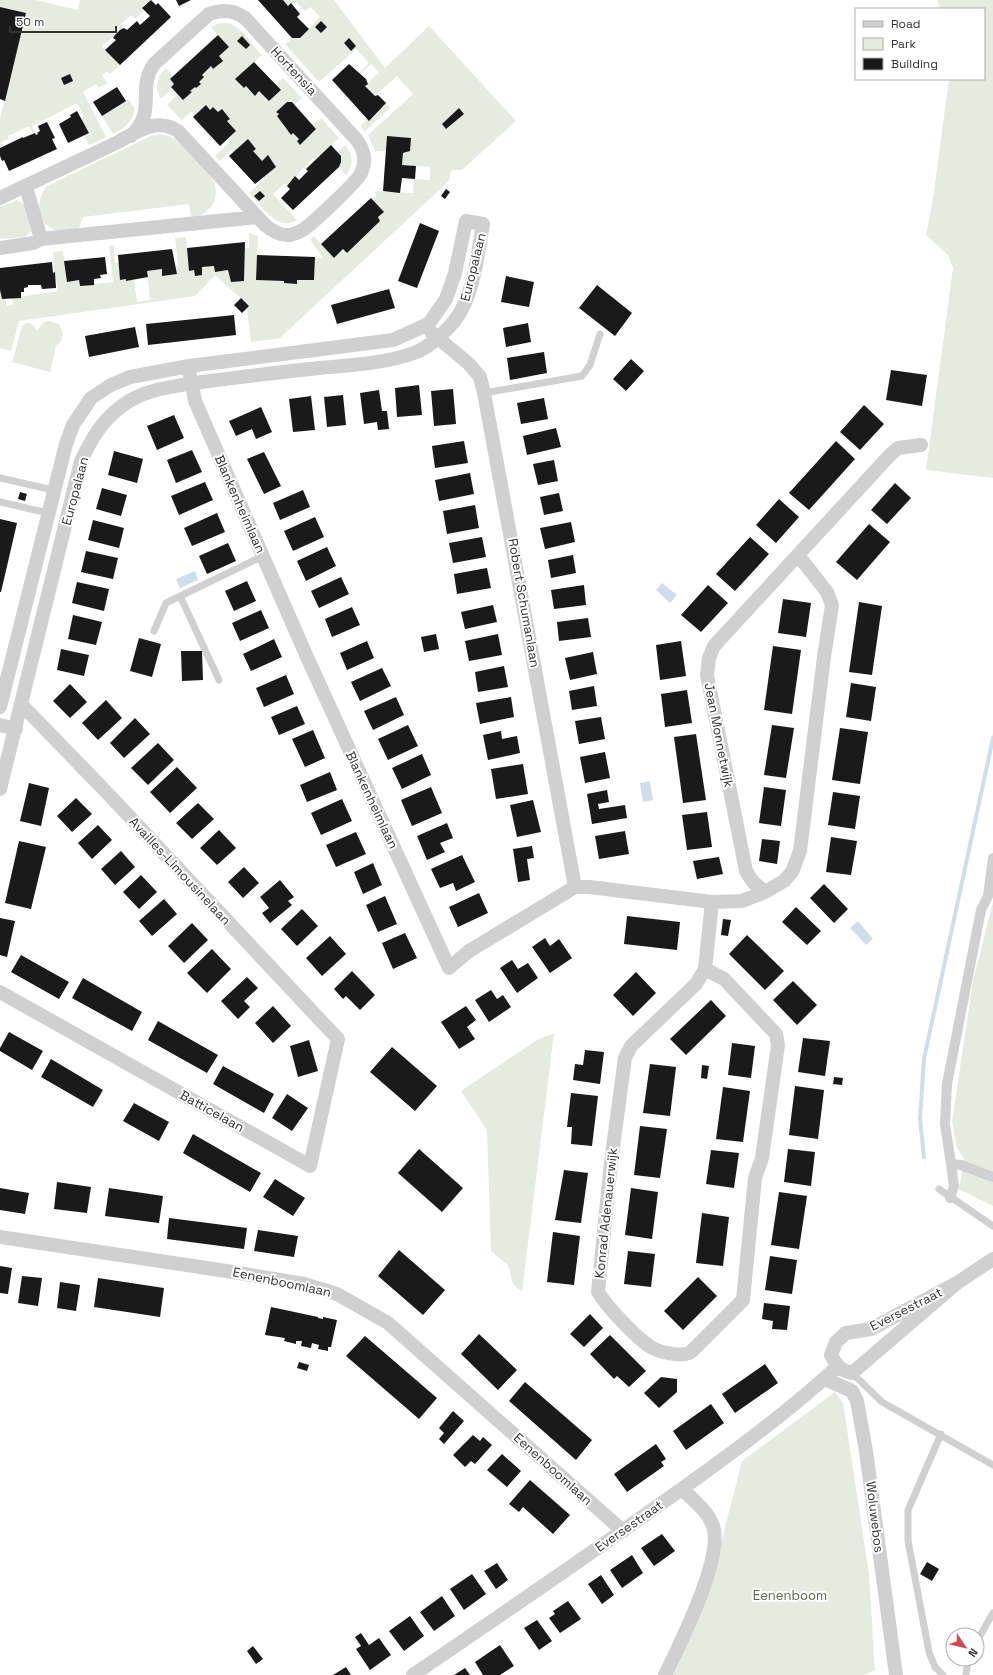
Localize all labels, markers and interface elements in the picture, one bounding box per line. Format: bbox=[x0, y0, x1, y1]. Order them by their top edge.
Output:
scale bar bbox=[10, 8, 116, 34]
legend bbox=[855, 8, 985, 80]
text: 50 m bbox=[16, 14, 44, 30]
text: Road bbox=[891, 16, 920, 32]
text: Park bbox=[891, 36, 916, 52]
street label: Hortensia bbox=[267, 43, 321, 99]
text: Building bbox=[891, 56, 938, 72]
street label: Europalaan bbox=[456, 231, 490, 303]
street label: Blankenheimlaan bbox=[211, 452, 269, 556]
street label: Europalaan bbox=[58, 455, 92, 527]
street label: Robert Schumanlaan bbox=[504, 537, 544, 669]
street label: Jean Monnetwijk bbox=[701, 681, 737, 789]
street label: Blankenheimlaan bbox=[342, 749, 402, 851]
street label: Availles-Limousinelaan bbox=[126, 813, 234, 929]
street label: Batticelaan bbox=[177, 1086, 247, 1136]
street label: Konrad Adenauerwijk bbox=[591, 1147, 621, 1279]
street label: Eenenboomlaan bbox=[231, 1263, 333, 1301]
street label: Eversestraat bbox=[867, 1283, 945, 1334]
street label: Eenenboomlaan bbox=[510, 1429, 596, 1509]
street label: Woluwebos bbox=[862, 1480, 888, 1554]
street label: Eversestraat bbox=[592, 1496, 666, 1556]
park label: Eenenboom bbox=[753, 1587, 827, 1604]
north arrow bbox=[945, 1627, 985, 1667]
text: N bbox=[965, 1646, 981, 1660]

